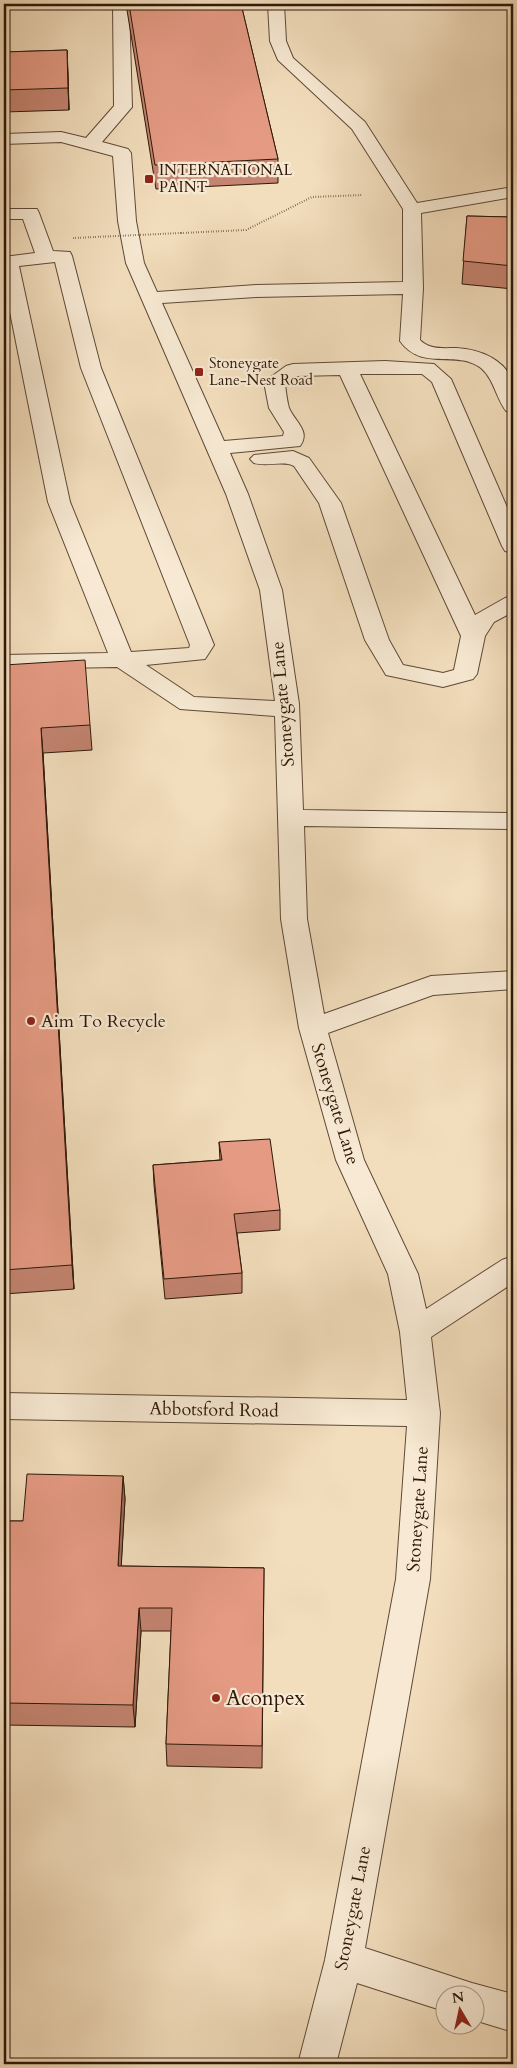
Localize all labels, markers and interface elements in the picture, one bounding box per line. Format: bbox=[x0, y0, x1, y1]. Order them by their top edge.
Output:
place label: INTERNATIONAL PAINT bbox=[159, 160, 294, 197]
marker: INTERNATIONAL PAINT bbox=[143, 173, 155, 185]
place label: Stoneygate Lane-Nest Road bbox=[209, 353, 313, 390]
marker: Stoneygate Lane-Nest Road bbox=[193, 366, 205, 378]
street label: Stoneygate Lane bbox=[265, 640, 301, 768]
place label: Aim To Recycle bbox=[41, 1009, 166, 1034]
marker: Aim To Recycle bbox=[25, 1015, 37, 1027]
street label: Stoneygate Lane bbox=[305, 1040, 365, 1168]
street label: Abbotsford Road bbox=[149, 1396, 279, 1424]
street label: Stoneygate Lane bbox=[401, 1445, 435, 1573]
place label: Aconpex bbox=[226, 1684, 306, 1713]
marker: Aconpex bbox=[210, 1692, 222, 1704]
street label: Stoneygate Lane bbox=[329, 1844, 377, 1972]
north arrow bbox=[434, 1986, 484, 2036]
text: N bbox=[451, 1987, 466, 2008]

